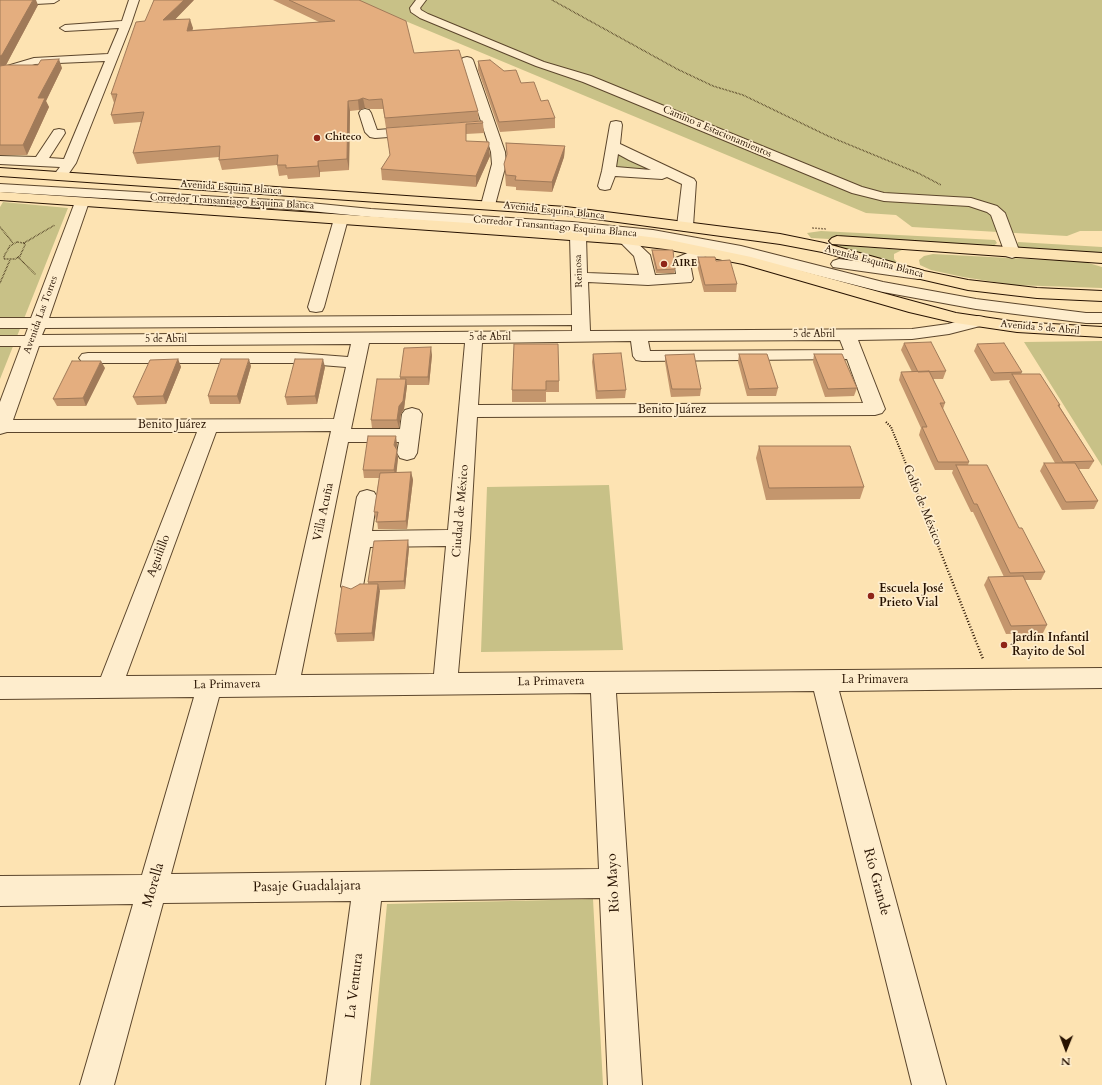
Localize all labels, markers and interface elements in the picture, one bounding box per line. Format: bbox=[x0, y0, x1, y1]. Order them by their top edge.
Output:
street label: Camino a Estacionamientos bbox=[661, 104, 773, 160]
place label: Chiteco bbox=[325, 132, 361, 144]
marker: Chiteco bbox=[312, 133, 322, 143]
street label: Avenida Esquina Blanca bbox=[180, 178, 282, 198]
street label: Corredor Transantiago Esquina Blanca bbox=[150, 192, 314, 212]
street label: Avenida Esquina Blanca bbox=[503, 200, 605, 222]
street label: Corredor Transantiago Esquina Blanca bbox=[473, 214, 637, 240]
street label: Avenida Esquina Blanca bbox=[823, 243, 925, 281]
street label: Reinosa bbox=[572, 254, 586, 288]
place label: AIRE bbox=[672, 258, 697, 270]
marker: AIRE bbox=[659, 259, 669, 269]
street label: Avenida Las Torres bbox=[21, 274, 61, 356]
street label: Avenida 5 de Abril bbox=[1000, 319, 1080, 337]
street label: 5 de Abril bbox=[793, 329, 835, 341]
street label: 5 de Abril bbox=[469, 332, 511, 344]
street label: 5 de Abril bbox=[145, 334, 187, 346]
street label: Benito Juárez bbox=[638, 403, 706, 417]
street label: Benito Juárez bbox=[138, 418, 206, 432]
street label: Golfo de México bbox=[899, 463, 945, 547]
street label: Ciudad de México bbox=[450, 464, 472, 558]
street label: Villa Acuña bbox=[311, 481, 337, 543]
street label: Aguilillo bbox=[144, 533, 174, 579]
place label: Escuela José Prieto Vial bbox=[879, 582, 944, 610]
marker: Escuela José Prieto Vial bbox=[866, 591, 876, 601]
place label: Jardín Infantil Rayito de Sol bbox=[1012, 631, 1089, 659]
marker: Jardín Infantil Rayito de Sol bbox=[999, 640, 1009, 650]
street label: La Primavera bbox=[842, 673, 908, 687]
street label: La Primavera bbox=[517, 674, 585, 690]
street label: La Primavera bbox=[193, 677, 261, 693]
street label: Río Grande bbox=[859, 847, 893, 917]
street label: Río Mayo bbox=[604, 853, 624, 913]
street label: Morella bbox=[140, 861, 168, 909]
street label: Pasaje Guadalajara bbox=[253, 878, 361, 896]
street label: La Ventura bbox=[343, 952, 367, 1020]
north arrow bbox=[1046, 1029, 1086, 1069]
text: N bbox=[1061, 1054, 1071, 1069]

